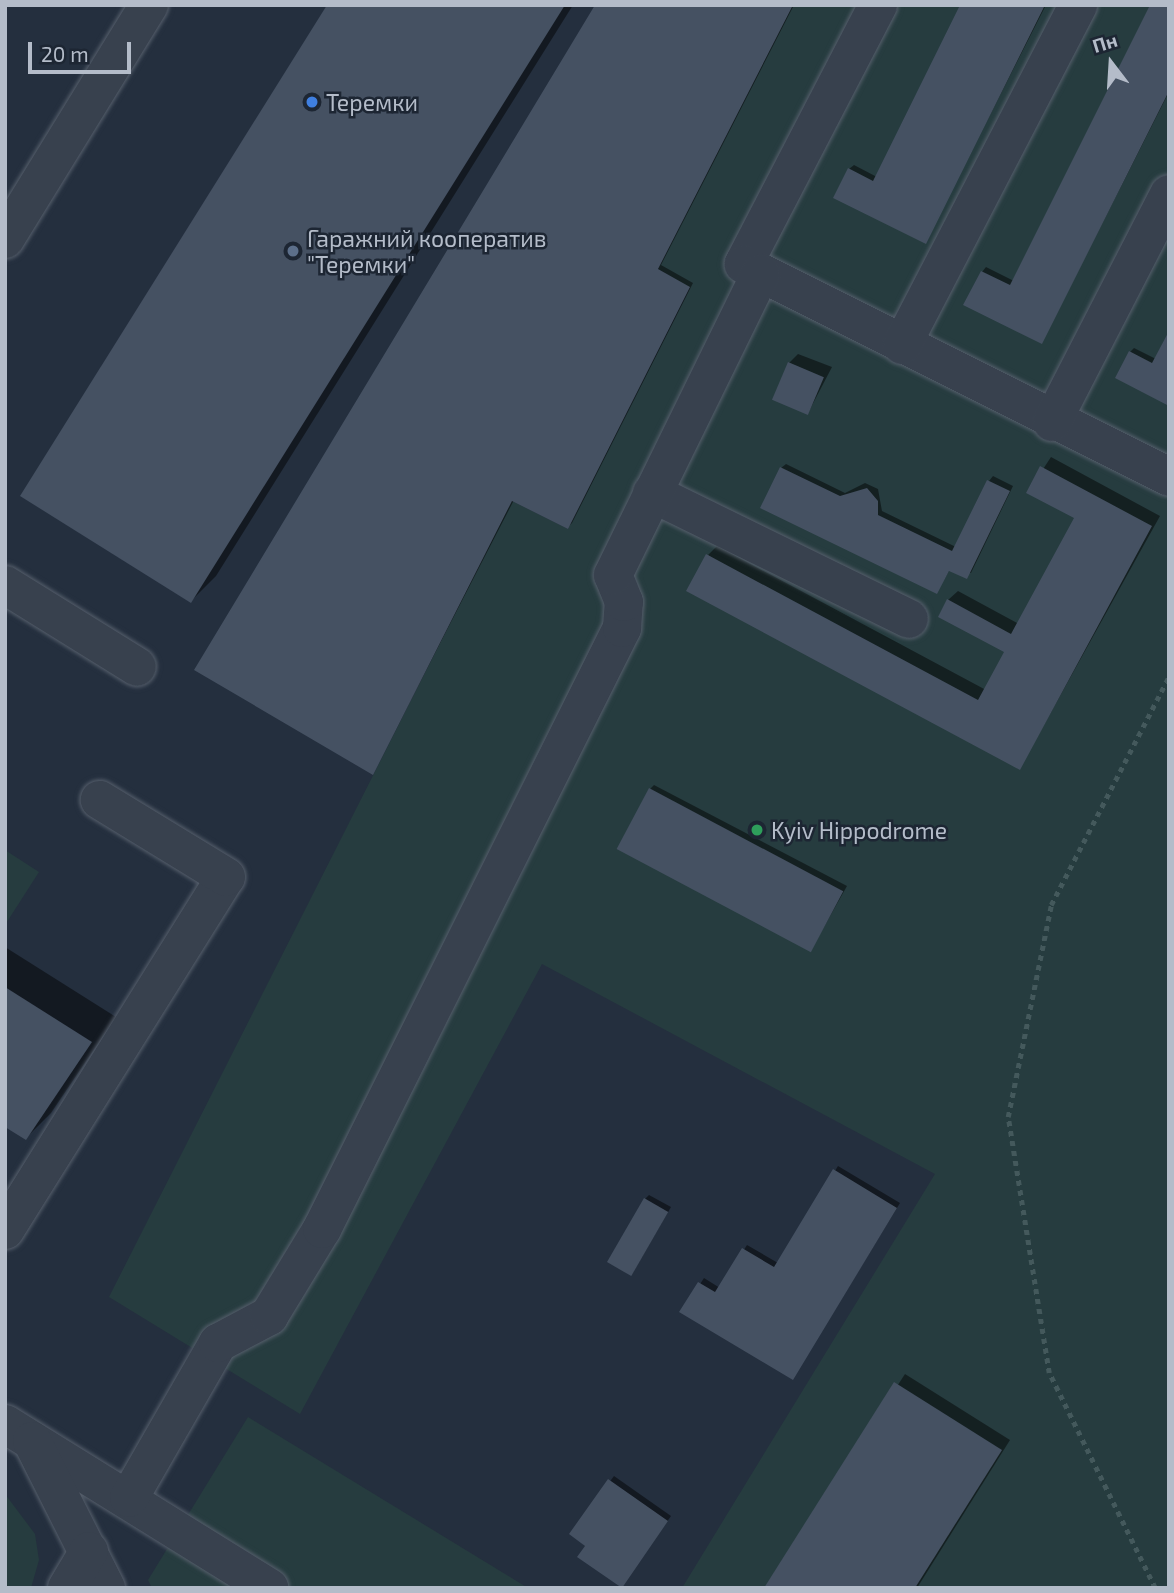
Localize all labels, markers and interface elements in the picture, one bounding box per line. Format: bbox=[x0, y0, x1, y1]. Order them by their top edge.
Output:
scale bar bbox=[32, 28, 135, 72]
north arrow bbox=[1076, 28, 1146, 98]
text: Пн bbox=[1090, 28, 1120, 57]
text: 20 m bbox=[41, 41, 89, 66]
place label: Теремки bbox=[326, 88, 418, 116]
marker: Теремки bbox=[304, 94, 320, 110]
place label: Гаражний кооператив "Теремки" bbox=[307, 224, 546, 278]
marker: Гаражний кооператив "Теремки" bbox=[285, 243, 301, 259]
place label: Kyiv Hippodrome bbox=[771, 816, 948, 844]
marker: Kyiv Hippodrome bbox=[749, 822, 765, 838]

